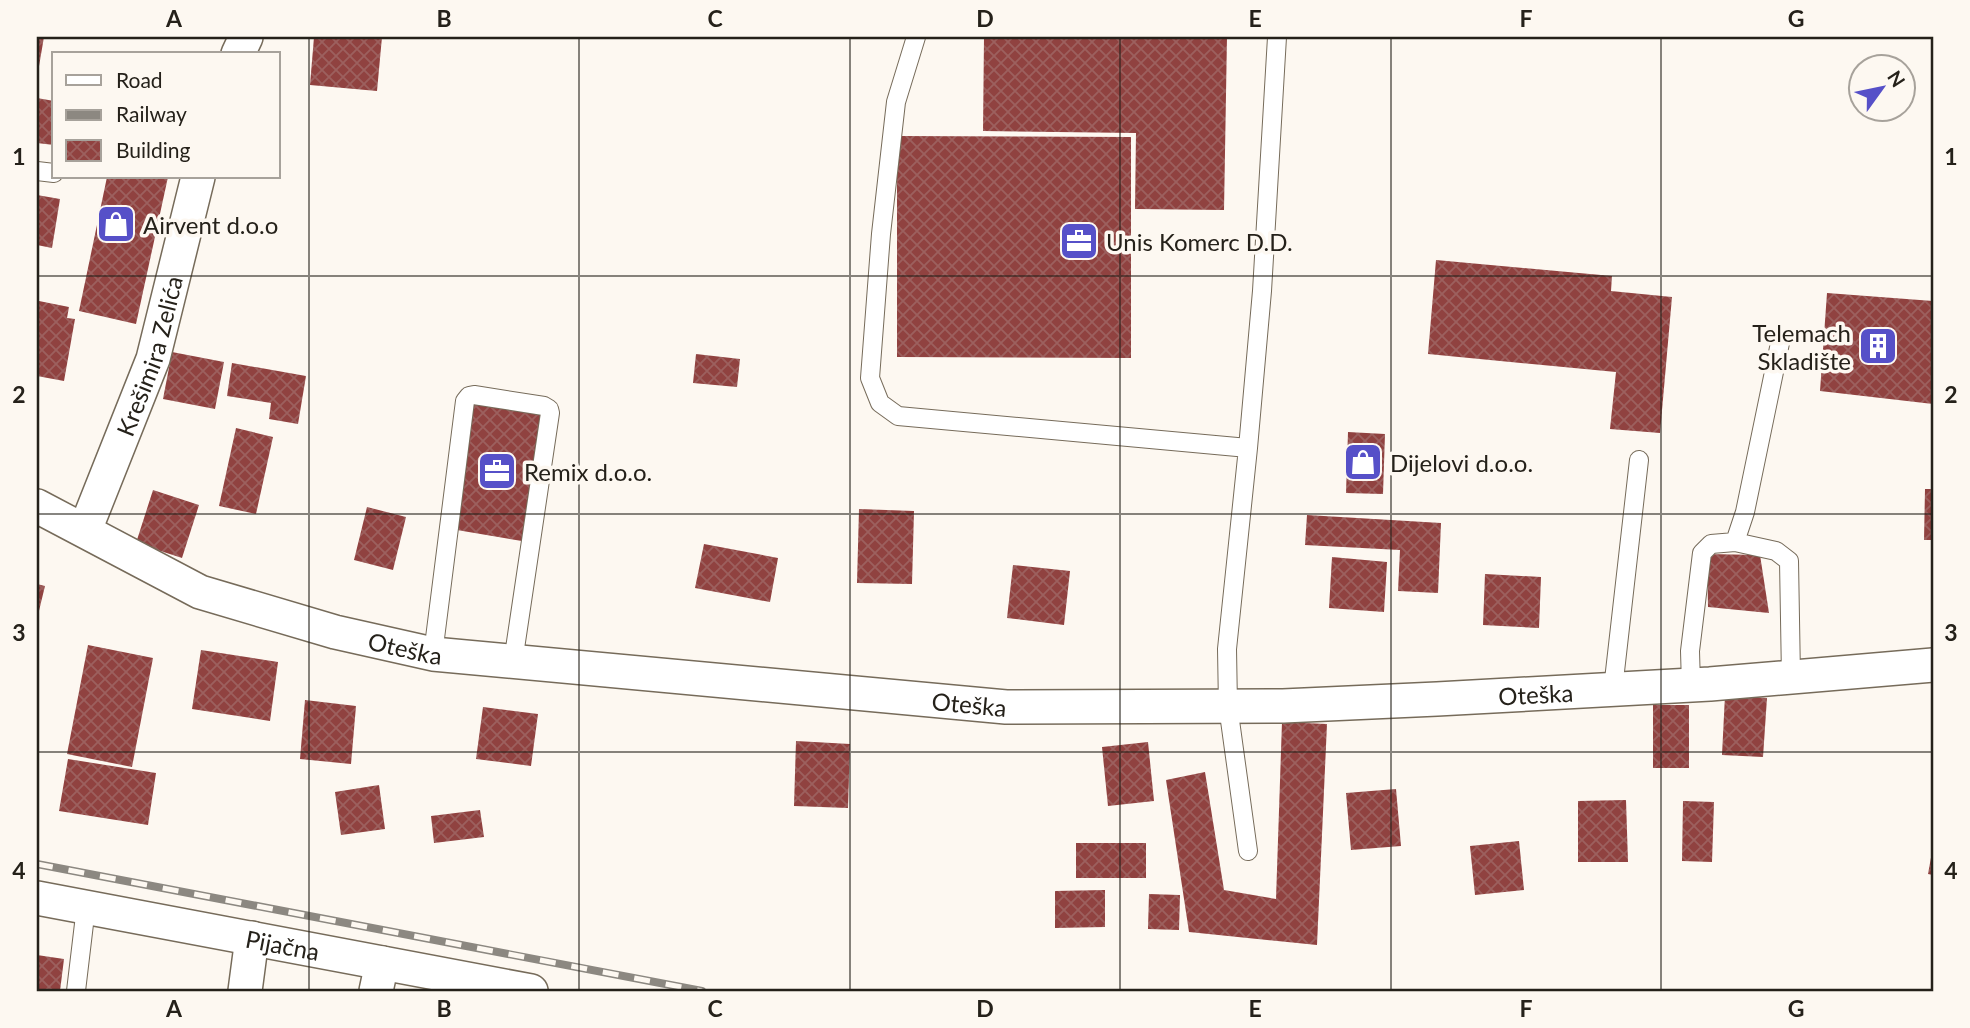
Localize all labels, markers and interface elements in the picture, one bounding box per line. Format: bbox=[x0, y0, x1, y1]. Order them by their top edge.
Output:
text: A bbox=[165, 4, 183, 32]
text: B bbox=[436, 4, 452, 32]
text: C bbox=[707, 4, 723, 32]
text: D bbox=[976, 4, 994, 32]
text: E bbox=[1248, 4, 1262, 32]
text: F bbox=[1519, 4, 1533, 32]
text: G bbox=[1788, 4, 1804, 32]
legend bbox=[52, 52, 280, 178]
north arrow bbox=[1848, 52, 1918, 122]
text: N bbox=[1883, 66, 1910, 91]
text: Road bbox=[116, 67, 163, 92]
text: Railway bbox=[116, 101, 187, 126]
text: Building bbox=[116, 137, 191, 162]
text: 1 bbox=[12, 142, 26, 170]
text: 1 bbox=[1944, 142, 1958, 170]
shop icon: Airvent d.o.o bbox=[95, 203, 137, 245]
place label: Airvent d.o.o bbox=[143, 210, 278, 239]
office icon: Unis Komerc D.D. bbox=[1058, 220, 1100, 262]
place label: Unis Komerc D.D. bbox=[1106, 227, 1293, 256]
street label: Krešimira Zelića bbox=[109, 273, 188, 440]
place label: Telemach Skladište bbox=[1752, 318, 1851, 375]
building icon: Telemach Skladište bbox=[1857, 325, 1899, 367]
text: 2 bbox=[12, 380, 26, 408]
text: 2 bbox=[1944, 380, 1958, 408]
shop icon: Dijelovi d.o.o. bbox=[1342, 441, 1384, 483]
place label: Dijelovi d.o.o. bbox=[1390, 448, 1533, 477]
office icon: Remix d.o.o. bbox=[476, 450, 518, 492]
place label: Remix d.o.o. bbox=[524, 457, 652, 486]
text: 3 bbox=[12, 618, 26, 646]
text: 3 bbox=[1944, 618, 1958, 646]
street label: Oteška bbox=[365, 625, 443, 669]
street label: Oteška bbox=[1497, 677, 1574, 710]
street label: Oteška bbox=[931, 686, 1008, 721]
text: 4 bbox=[12, 856, 26, 884]
text: 4 bbox=[1944, 856, 1958, 884]
street label: Pijačna bbox=[243, 923, 322, 965]
text: A bbox=[165, 994, 183, 1022]
text: B bbox=[436, 994, 452, 1022]
text: C bbox=[707, 994, 723, 1022]
text: D bbox=[976, 994, 994, 1022]
text: E bbox=[1248, 994, 1262, 1022]
text: F bbox=[1519, 994, 1533, 1022]
text: G bbox=[1788, 994, 1804, 1022]

